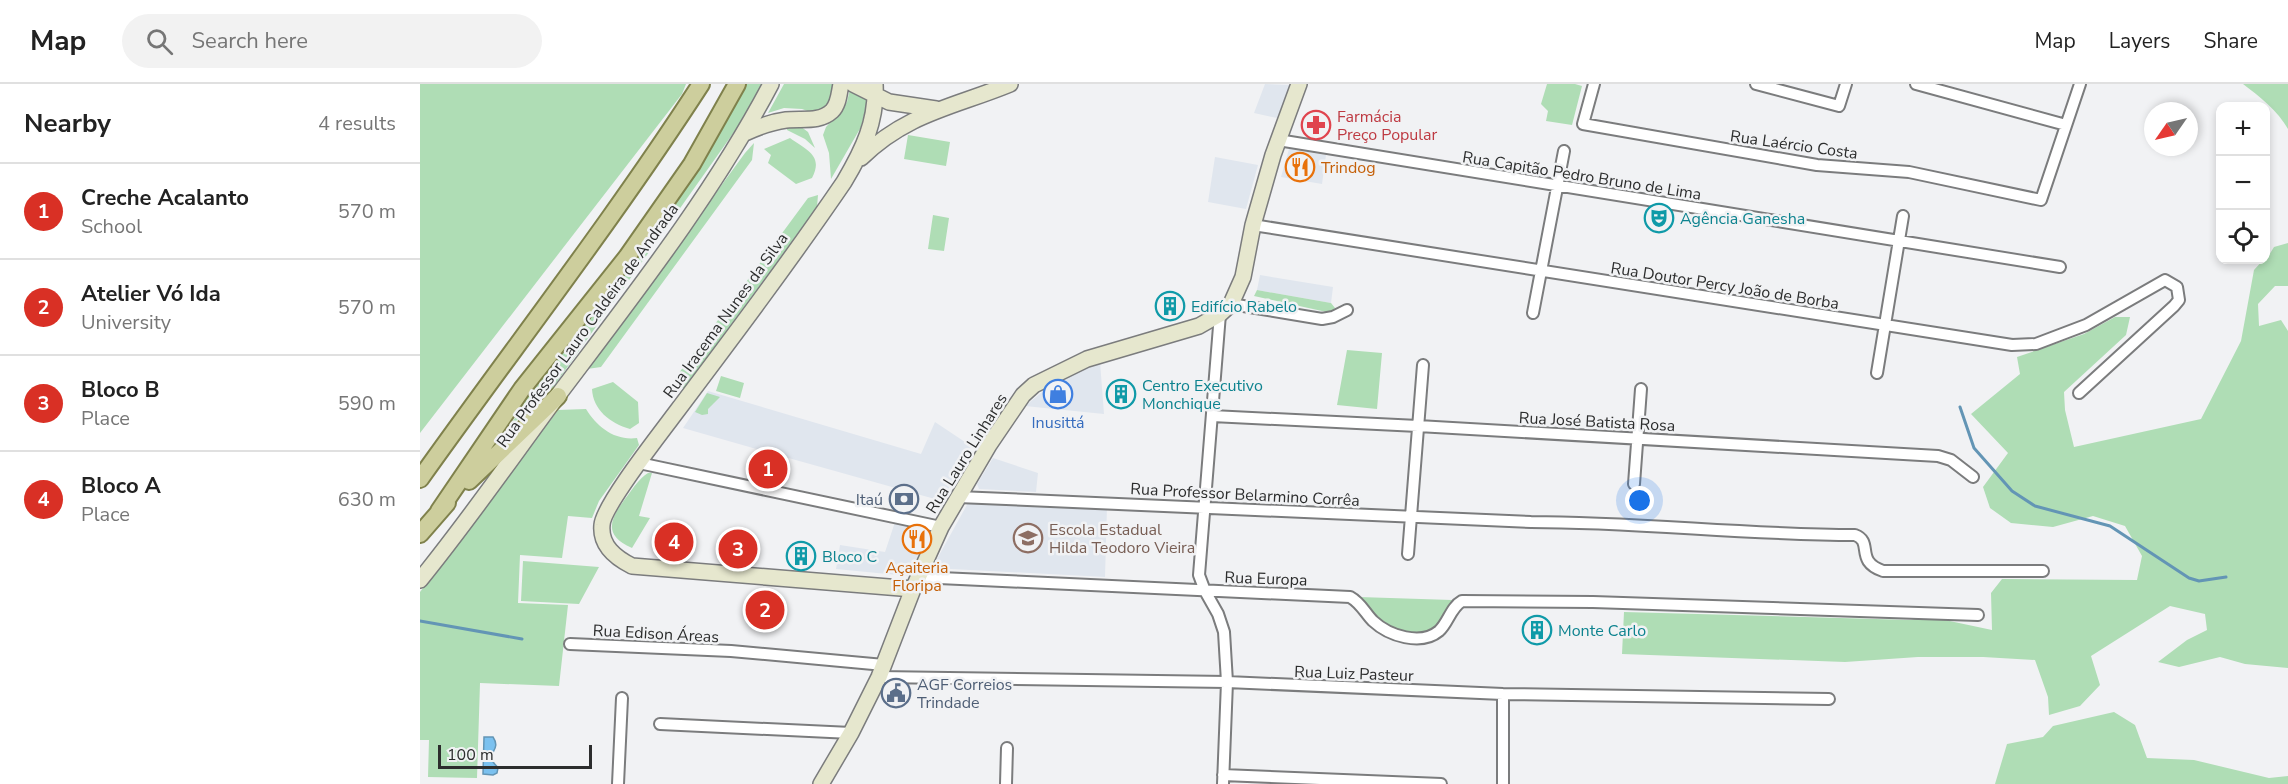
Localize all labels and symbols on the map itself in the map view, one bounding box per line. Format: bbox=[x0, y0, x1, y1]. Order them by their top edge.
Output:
north arrow bbox=[2144, 102, 2198, 156]
place label: Farmácia Preço Popular bbox=[1337, 106, 1438, 146]
pharmacy icon: Farmácia Preço Popular bbox=[1300, 109, 1332, 141]
street label: Rua Laércio Costa bbox=[1729, 125, 1859, 165]
street label: Rua Capitão Pedro Bruno de Lima bbox=[1461, 146, 1703, 206]
restaurant icon: Trindog bbox=[1284, 151, 1316, 183]
place label: Trindog bbox=[1321, 157, 1376, 179]
street label: Rua Professor Lauro Caldeira de Andrada bbox=[492, 199, 684, 452]
theatre icon: Agência Ganesha bbox=[1643, 202, 1675, 234]
place label: Agência Ganesha bbox=[1680, 208, 1805, 230]
street label: Rua Iracema Nunes da Silva bbox=[658, 228, 793, 403]
street label: Rua Doutor Percy João de Borba bbox=[1609, 257, 1841, 315]
building icon: Edifício Rabelo bbox=[1154, 290, 1186, 322]
place label: Edifício Rabelo bbox=[1191, 296, 1297, 318]
place label: Centro Executivo Monchique bbox=[1142, 375, 1263, 415]
shop icon: Inusittá bbox=[1042, 378, 1074, 410]
building icon: Centro Executivo Monchique bbox=[1105, 378, 1137, 410]
street label: Rua Lauro Linhares bbox=[921, 389, 1013, 518]
street label: Rua José Batista Rosa bbox=[1518, 407, 1676, 437]
place label: Inusittá bbox=[1031, 412, 1085, 434]
pin: 1 bbox=[748, 446, 788, 492]
street label: Rua Professor Belarmino Corrêa bbox=[1130, 478, 1360, 512]
bank icon: Itaú bbox=[888, 483, 920, 515]
your location bbox=[1625, 486, 1654, 515]
place label: Itaú bbox=[856, 489, 883, 511]
place label: Escola Estadual Hilda Teodoro Vieira bbox=[1049, 519, 1195, 559]
pin: 4 bbox=[654, 520, 694, 564]
school or university icon: Escola Estadual Hilda Teodoro Vieira bbox=[1012, 522, 1044, 554]
restaurant icon: Açaiteria Floripa bbox=[901, 523, 933, 555]
pin: 3 bbox=[718, 526, 758, 572]
building icon: Bloco C bbox=[785, 540, 817, 572]
place label: Bloco C bbox=[822, 546, 878, 568]
place label: Açaiteria Floripa bbox=[885, 557, 949, 597]
street label: Rua Europa bbox=[1224, 567, 1308, 591]
pin: 2 bbox=[746, 588, 784, 632]
building icon: Monte Carlo bbox=[1521, 614, 1553, 646]
street label: Rua Edison Áreas bbox=[592, 620, 720, 648]
place label: Monte Carlo bbox=[1558, 620, 1646, 642]
street label: Rua Luiz Pasteur bbox=[1294, 661, 1414, 687]
place label: AGF Correios Trindade bbox=[917, 674, 1012, 714]
public building icon: AGF Correios Trindade bbox=[880, 677, 912, 709]
scale bar bbox=[438, 742, 592, 770]

